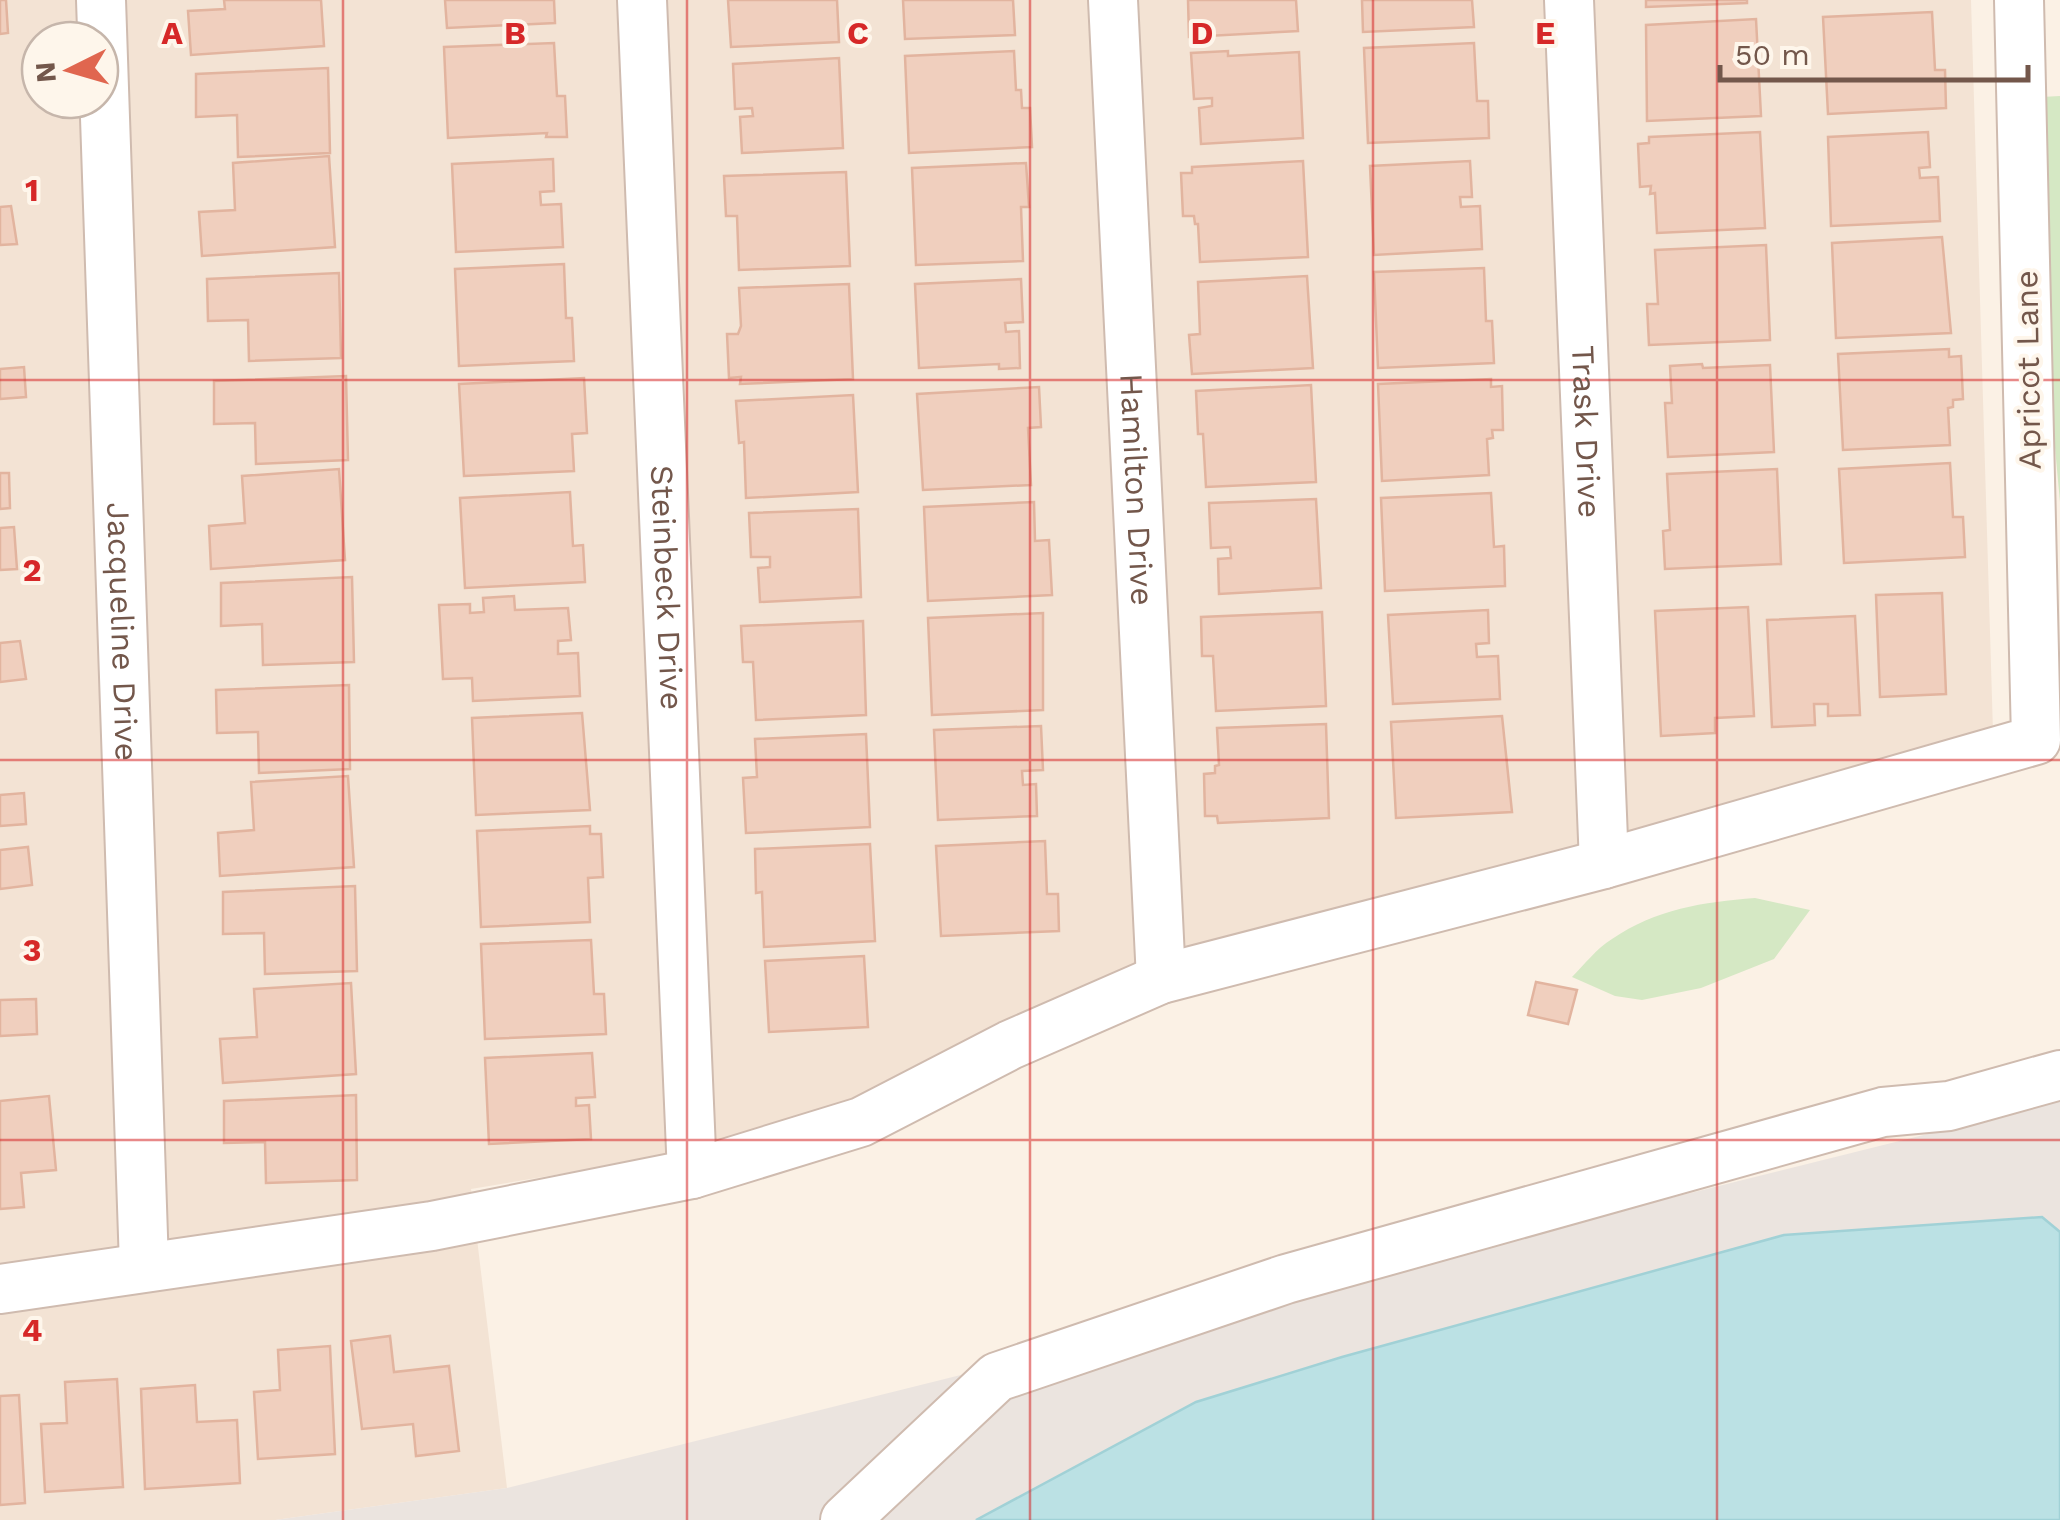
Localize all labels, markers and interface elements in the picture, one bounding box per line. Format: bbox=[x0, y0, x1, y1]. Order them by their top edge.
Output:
text: A bbox=[161, 14, 183, 52]
text: B bbox=[504, 14, 526, 52]
text: C bbox=[847, 14, 869, 52]
text: D bbox=[1191, 14, 1213, 52]
text: E bbox=[1535, 14, 1555, 52]
north arrow bbox=[20, 20, 120, 120]
scale bar bbox=[1720, 20, 2028, 82]
text: 50 m bbox=[1735, 37, 1810, 72]
text: N bbox=[28, 60, 63, 84]
text: 1 bbox=[25, 171, 39, 209]
street label: Apricot Lane bbox=[2007, 270, 2049, 470]
street label: Trask Drive bbox=[1564, 345, 1609, 519]
street label: Hamilton Drive bbox=[1112, 372, 1162, 606]
street label: Steinbeck Drive bbox=[643, 464, 691, 711]
street label: Jacqueline Drive bbox=[99, 502, 146, 762]
text: 2 bbox=[22, 551, 42, 589]
text: 3 bbox=[23, 931, 41, 969]
text: 4 bbox=[22, 1311, 42, 1349]

